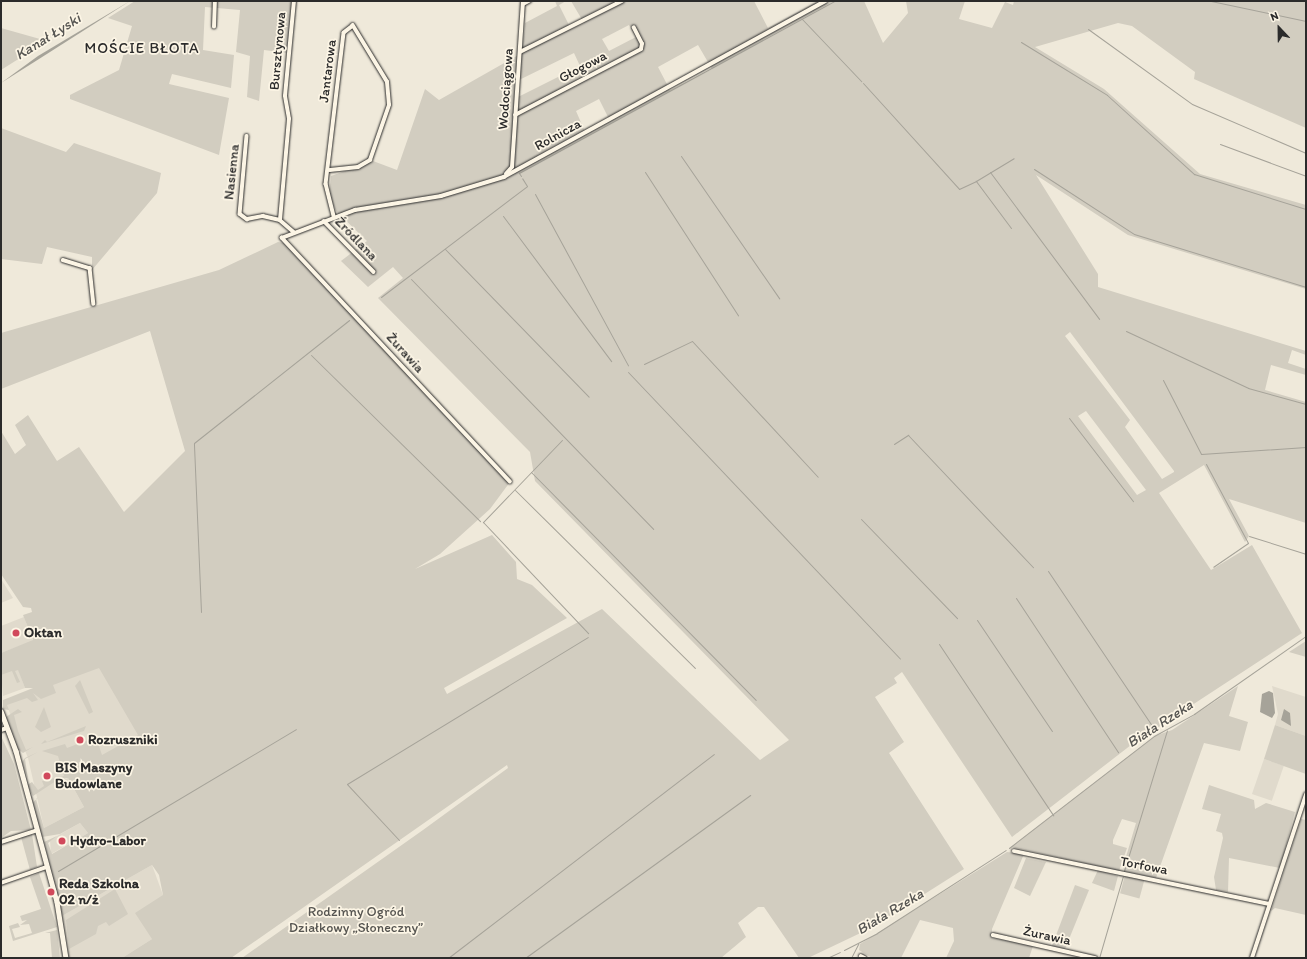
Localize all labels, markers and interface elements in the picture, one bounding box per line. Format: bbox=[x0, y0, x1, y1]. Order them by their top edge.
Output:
north arrow bbox=[1259, 8, 1299, 48]
text: N bbox=[1268, 9, 1280, 24]
water label: Kanał Łyski bbox=[12, 10, 84, 64]
street label: Bursztynowa bbox=[266, 11, 290, 91]
street label: Jantarowa bbox=[316, 39, 340, 103]
district label: MOŚCIE BŁOTA bbox=[85, 40, 199, 58]
street label: Głogowa bbox=[556, 47, 610, 87]
street label: Wodociągowa bbox=[495, 48, 517, 130]
street label: Rolnicza bbox=[532, 115, 584, 155]
street label: Nasienna bbox=[221, 143, 243, 201]
street label: Źródlana bbox=[331, 214, 381, 264]
street label: Żurawia bbox=[383, 329, 427, 377]
place label: Oktan bbox=[24, 625, 62, 641]
marker: Oktan bbox=[11, 628, 21, 638]
water label: Biała Rzeka bbox=[1124, 696, 1196, 752]
place label: Rozruszniki bbox=[88, 732, 157, 748]
marker: Rozruszniki bbox=[75, 735, 85, 745]
place label: BIS Maszyny Budowlane bbox=[55, 760, 132, 792]
marker: BIS Maszyny Budowlane bbox=[42, 771, 52, 781]
place label: Hydro-Labor bbox=[70, 833, 146, 849]
marker: Hydro-Labor bbox=[57, 836, 67, 846]
street label: Torfowa bbox=[1119, 853, 1169, 879]
place label: Reda Szkolna 02 n/ż bbox=[59, 876, 139, 908]
water label: Biała Rzeka bbox=[853, 885, 927, 939]
marker: Reda Szkolna 02 n/ż bbox=[46, 887, 56, 897]
park label: Rodzinny Ogród Działkowy „Słoneczny” bbox=[289, 904, 423, 936]
street label: Żurawia bbox=[1022, 923, 1072, 949]

